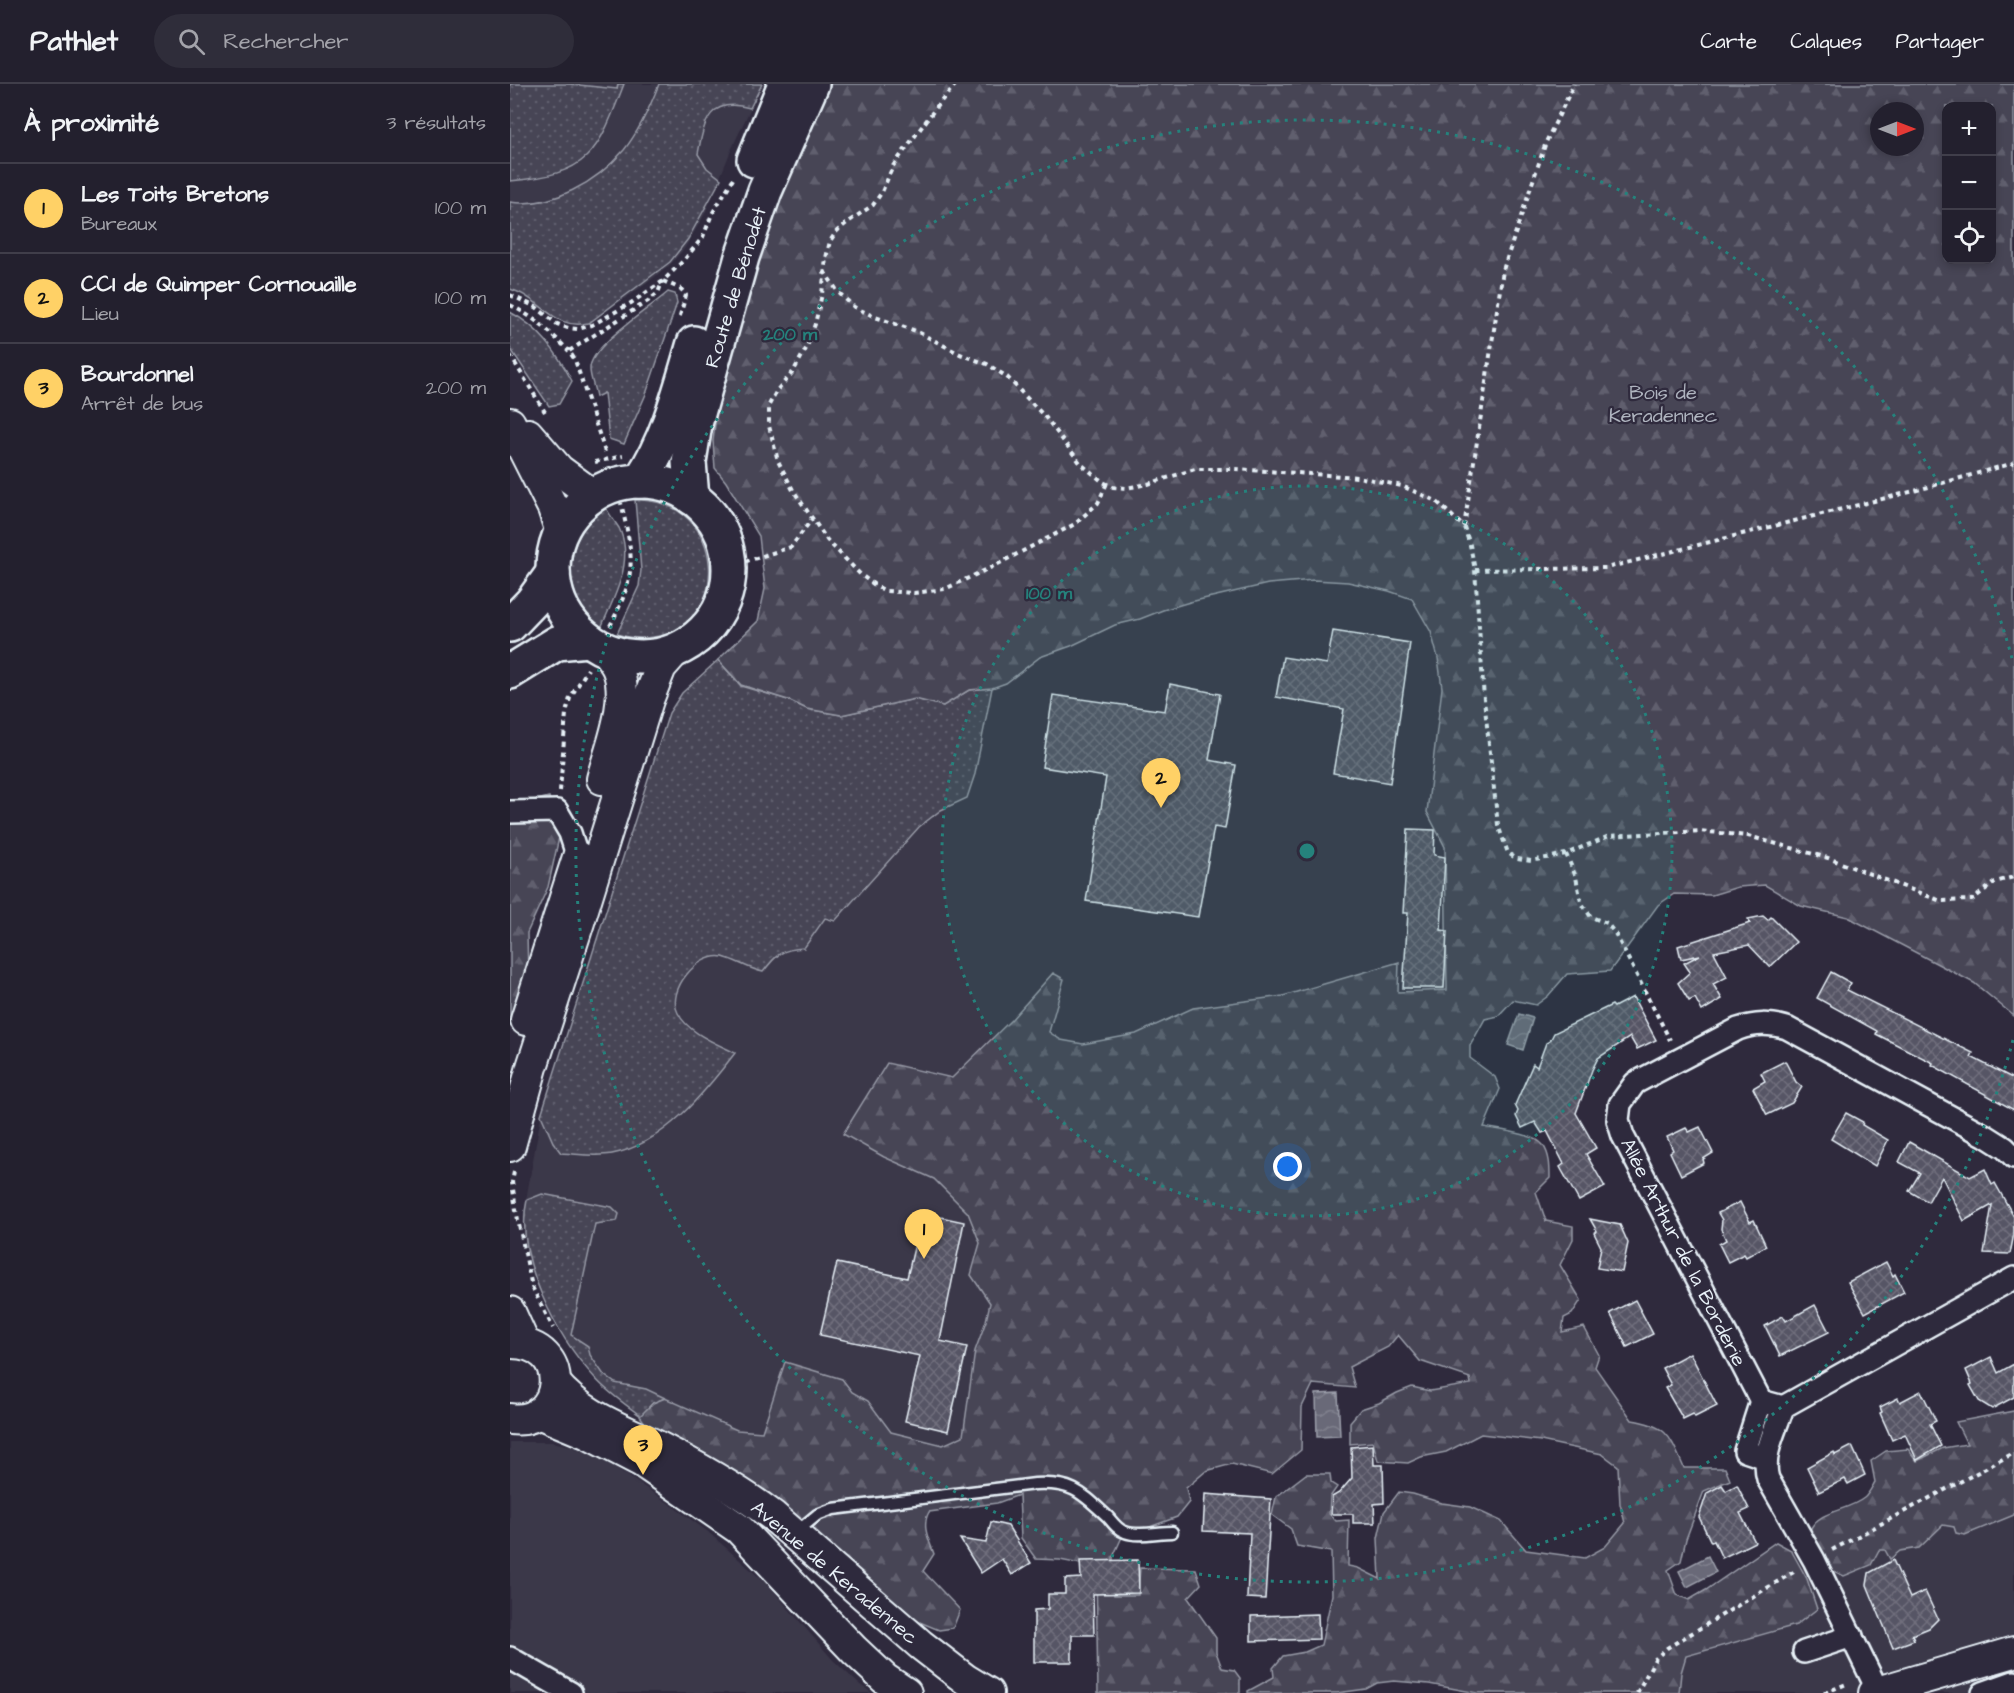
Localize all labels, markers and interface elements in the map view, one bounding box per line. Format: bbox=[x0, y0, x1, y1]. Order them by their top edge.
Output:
search box bbox=[154, 14, 574, 68]
text: Pathlet bbox=[30, 22, 118, 61]
icon: search bbox=[175, 25, 208, 58]
text: Rechercher bbox=[223, 26, 348, 57]
text: Carte bbox=[1700, 27, 1757, 56]
text: Calques bbox=[1790, 27, 1862, 56]
text: Partager bbox=[1895, 27, 1984, 56]
north arrow bbox=[1870, 102, 1924, 156]
map controls bbox=[1942, 102, 1996, 264]
button: + bbox=[1942, 102, 1996, 156]
text: À proximité bbox=[24, 105, 159, 141]
text: 3 résultats bbox=[386, 109, 486, 137]
button: − bbox=[1942, 156, 1996, 210]
text: Les Toits Bretons bbox=[81, 179, 269, 210]
text: 1 bbox=[42, 194, 45, 222]
text: 100 m bbox=[435, 194, 486, 222]
street label: Route de Bénodet bbox=[698, 203, 774, 371]
text: Bureaux bbox=[81, 210, 157, 238]
button: locate bbox=[1942, 210, 1996, 264]
text: CCI de Quimper Cornouaille bbox=[81, 269, 357, 300]
text: 2 bbox=[38, 284, 49, 312]
text: 100 m bbox=[435, 284, 486, 312]
text: Lieu bbox=[81, 300, 119, 328]
text: 200 m bbox=[762, 322, 818, 347]
text: Bourdonnel bbox=[81, 359, 193, 390]
text: 3 bbox=[38, 374, 49, 402]
text: 200 m bbox=[426, 374, 486, 402]
park label: Bois de Keradennec bbox=[1609, 379, 1718, 430]
text: Arrêt de bus bbox=[81, 390, 203, 418]
text: 100 m bbox=[1026, 581, 1073, 606]
pin: 2 bbox=[1142, 758, 1180, 808]
centre of rings bbox=[1297, 841, 1317, 861]
street label: Allée Arthur de la Borderie bbox=[1613, 1134, 1753, 1372]
your location bbox=[1273, 1152, 1302, 1181]
pin: 1 bbox=[904, 1210, 944, 1259]
pin: 3 bbox=[624, 1426, 662, 1475]
street label: Avenue de Keradennec bbox=[745, 1494, 924, 1651]

